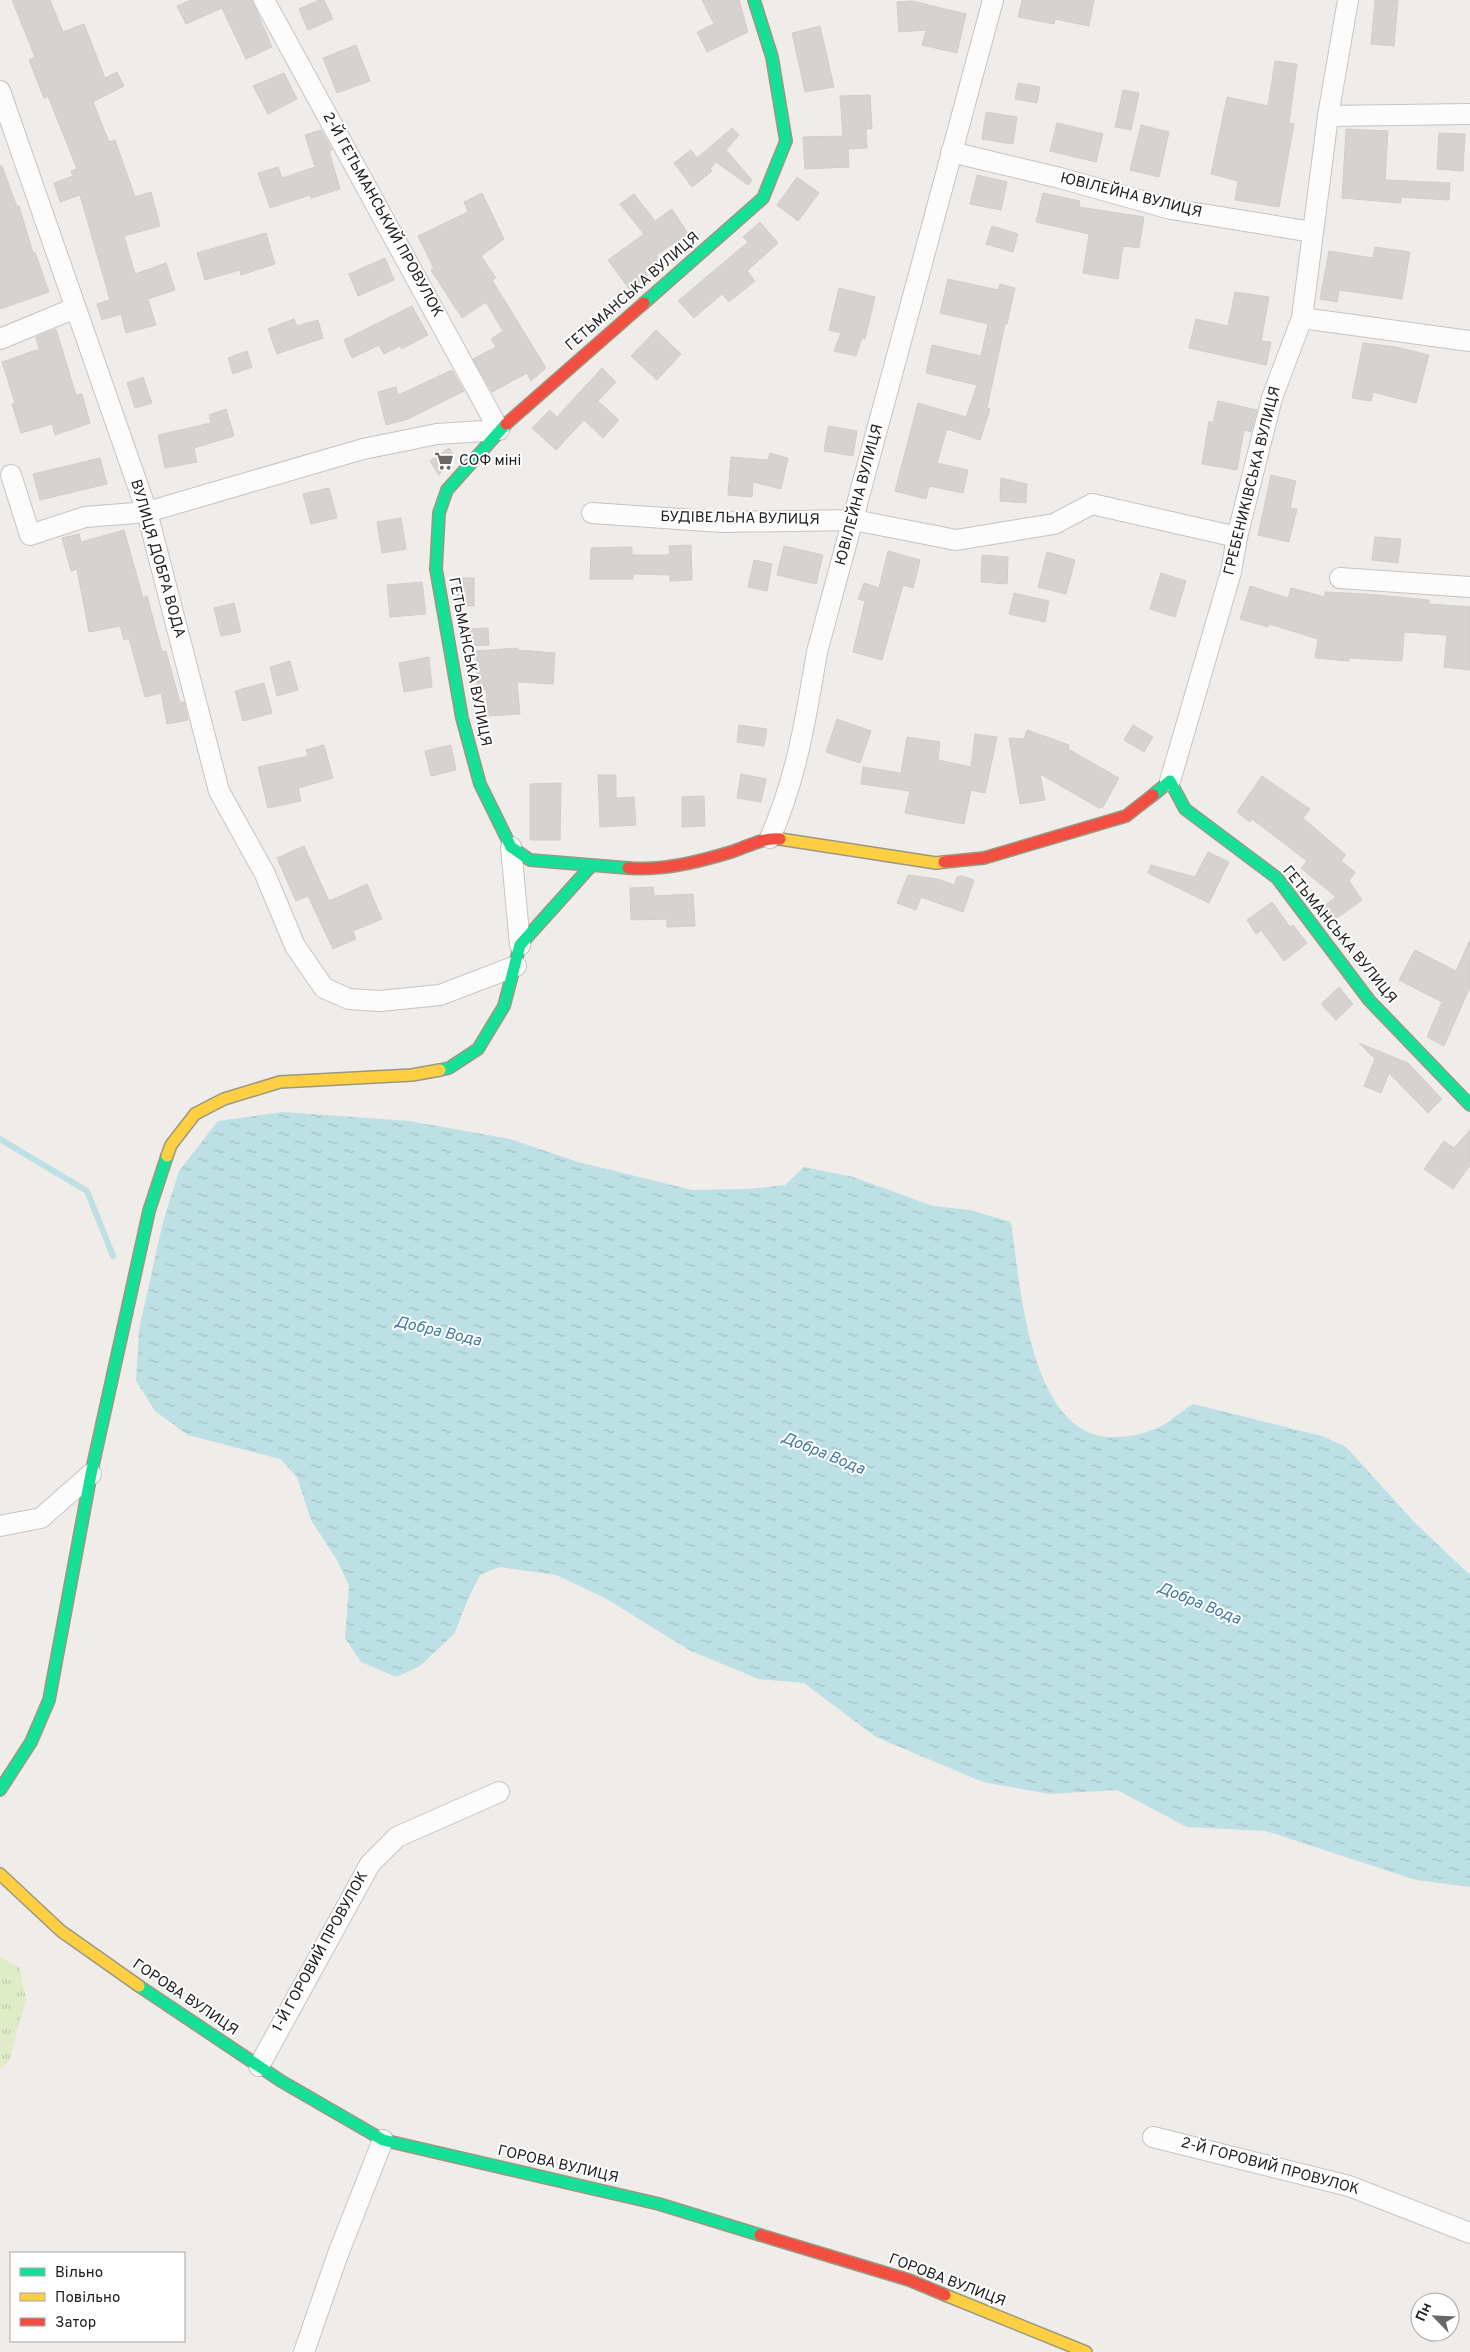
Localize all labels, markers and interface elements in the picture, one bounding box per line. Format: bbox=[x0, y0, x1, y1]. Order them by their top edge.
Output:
street label: 2-Й ГЕТЬМАНСЬКИЙ ПРОВУЛОК bbox=[318, 108, 448, 321]
street label: ЮВІЛЕЙНА ВУЛИЦЯ bbox=[1058, 167, 1204, 223]
street label: ГЕТЬМАНСЬКА ВУЛИЦЯ bbox=[562, 228, 704, 356]
street label: ГРЕБЕНИКІВСЬКА ВУЛИЦЯ bbox=[1220, 385, 1286, 577]
street label: ЮВІЛЕЙНА ВУЛИЦЯ bbox=[830, 422, 888, 568]
supermarket icon: СОФ міні bbox=[433, 450, 455, 472]
place label: СОФ міні bbox=[459, 452, 521, 471]
street label: ВУЛИЦЯ ДОБРА ВОДА bbox=[125, 477, 189, 641]
street label: БУДІВЕЛЬНА ВУЛИЦЯ bbox=[660, 508, 820, 530]
street label: ГЕТЬМАНСЬКА ВУЛИЦЯ bbox=[443, 576, 495, 748]
street label: ГЕТЬМАНСЬКА ВУЛИЦЯ bbox=[1278, 862, 1400, 1008]
water label: Добра Вода bbox=[393, 1312, 484, 1352]
water label: Добра Вода bbox=[778, 1428, 868, 1480]
water label: Добра Вода bbox=[1154, 1578, 1244, 1630]
street label: 1-Й ГОРОВИЙ ПРОВУЛОК bbox=[267, 1867, 373, 2036]
street label: ГОРОВА ВУЛИЦЯ bbox=[128, 1956, 242, 2040]
street label: 2-Й ГОРОВИЙ ПРОВУЛОК bbox=[1179, 2132, 1362, 2200]
street label: ГОРОВА ВУЛИЦЯ bbox=[496, 2142, 620, 2188]
street label: ГОРОВА ВУЛИЦЯ bbox=[886, 2250, 1008, 2312]
legend bbox=[10, 2252, 185, 2342]
text: Вільно bbox=[55, 2264, 103, 2283]
text: Повільно bbox=[55, 2289, 120, 2308]
north arrow bbox=[1410, 2292, 1460, 2342]
text: Пн bbox=[1413, 2300, 1436, 2324]
text: Затор bbox=[55, 2314, 96, 2333]

